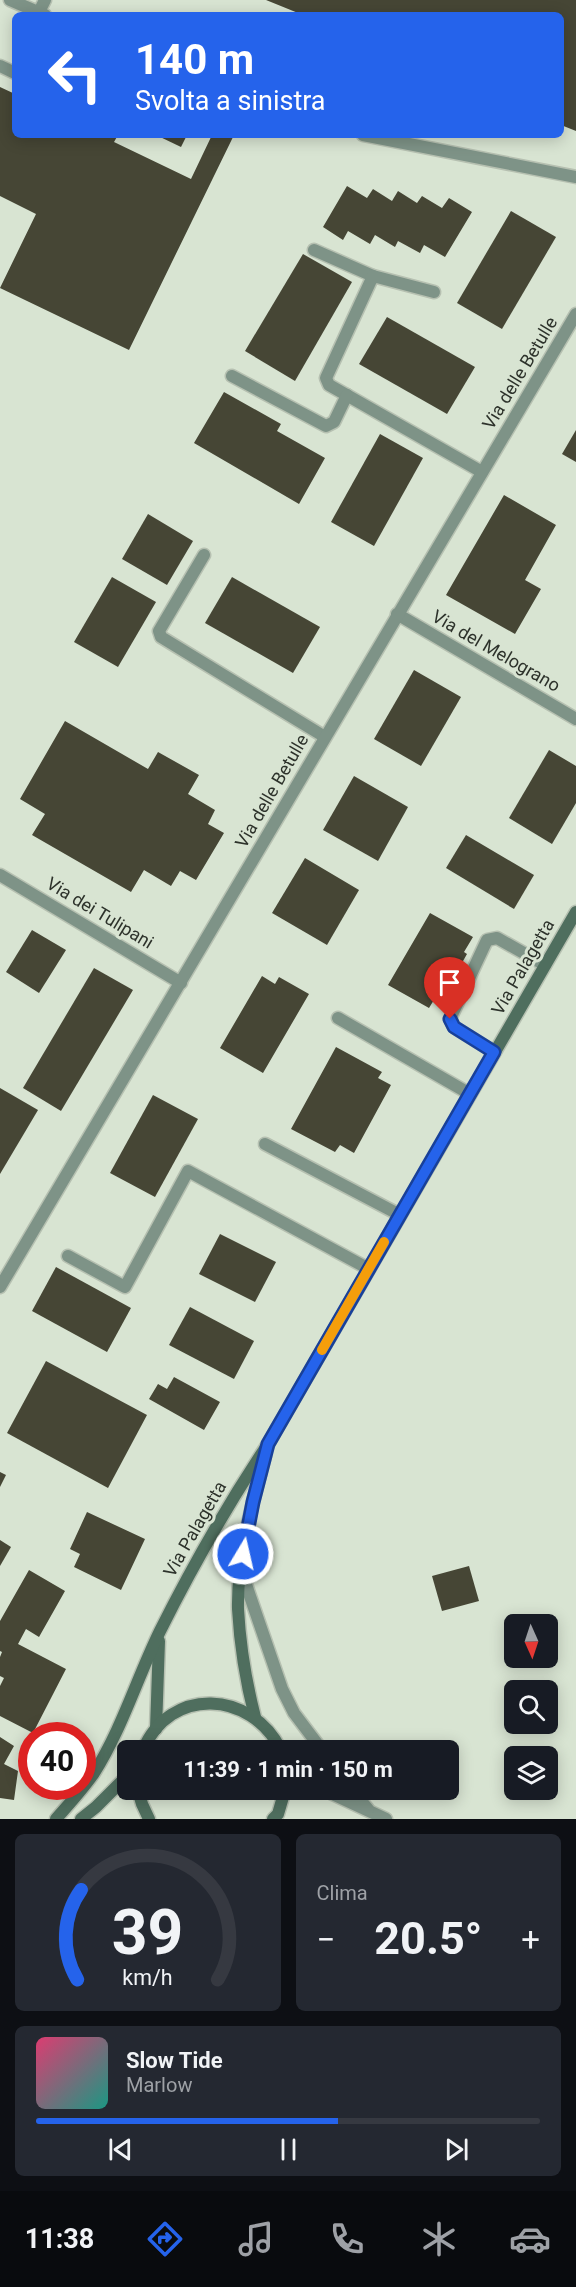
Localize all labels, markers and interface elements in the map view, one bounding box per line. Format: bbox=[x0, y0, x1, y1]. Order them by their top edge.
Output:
text: 140 m bbox=[135, 35, 254, 84]
icon: left bbox=[36, 36, 114, 114]
text: Svolta a sinistra bbox=[135, 85, 326, 117]
street label: Via delle Betulle bbox=[478, 313, 561, 433]
street label: Via del Melograno bbox=[428, 605, 564, 696]
street label: Via delle Betulle bbox=[231, 730, 313, 851]
street label: Via dei Tulipani bbox=[43, 872, 158, 953]
street label: Via Palagetta bbox=[487, 915, 558, 1018]
pin bbox=[424, 957, 475, 1019]
icon: arrive bbox=[433, 966, 466, 999]
street label: Via Palagetta bbox=[159, 1477, 230, 1580]
position arrow bbox=[211, 1522, 275, 1586]
north arrow bbox=[504, 1614, 558, 1668]
map controls bbox=[504, 1614, 558, 1800]
button: search bbox=[504, 1680, 558, 1734]
speed limit sign: 40 bbox=[18, 1722, 96, 1800]
button: layers bbox=[504, 1746, 558, 1800]
text: 11:39 · 1 min · 150 m bbox=[183, 1757, 393, 1782]
text: Clima bbox=[317, 1881, 368, 1905]
text: 39 bbox=[112, 1896, 184, 1969]
text: 20.5° bbox=[374, 1912, 482, 1965]
text: − bbox=[317, 1920, 335, 1959]
text: + bbox=[521, 1920, 540, 1959]
text: km/h bbox=[123, 1965, 173, 1990]
text: Slow Tide bbox=[126, 2048, 223, 2073]
text: Marlow bbox=[126, 2073, 192, 2097]
icon: previous bbox=[104, 2133, 137, 2166]
icon: pause bbox=[272, 2133, 305, 2166]
icon: next bbox=[440, 2133, 473, 2166]
icon: directions bbox=[144, 2218, 186, 2260]
icon: music bbox=[235, 2218, 277, 2260]
icon: phone bbox=[326, 2218, 368, 2260]
icon: climate bbox=[418, 2218, 460, 2260]
icon: car bbox=[509, 2218, 551, 2260]
text: 11:38 bbox=[25, 2223, 94, 2255]

